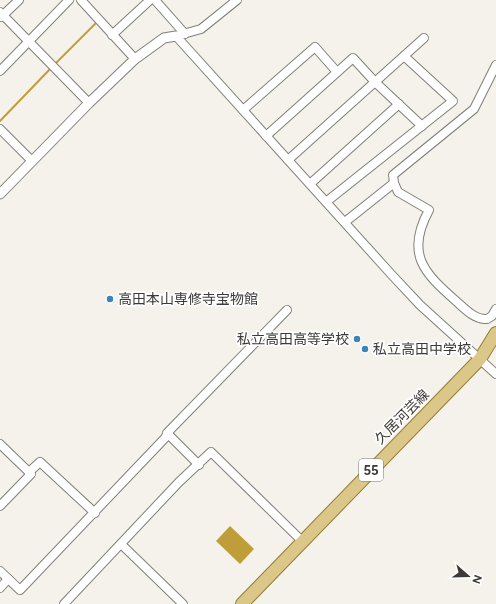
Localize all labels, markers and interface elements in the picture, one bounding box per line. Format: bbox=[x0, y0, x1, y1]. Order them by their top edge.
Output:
place label: 高田本山専修寺宝物館 bbox=[118, 291, 258, 308]
marker: 高田本山専修寺宝物館 bbox=[105, 294, 115, 304]
place label: 私立高田高等学校 bbox=[237, 331, 349, 348]
marker: 私立高田高等学校 bbox=[352, 334, 362, 344]
place label: 私立高田中学校 bbox=[373, 341, 471, 358]
marker: 私立高田中学校 bbox=[360, 344, 370, 354]
street label: 久居河芸線 bbox=[371, 386, 433, 448]
road number: 55 bbox=[359, 459, 383, 481]
north arrow bbox=[448, 556, 488, 596]
text: N bbox=[469, 573, 484, 585]

